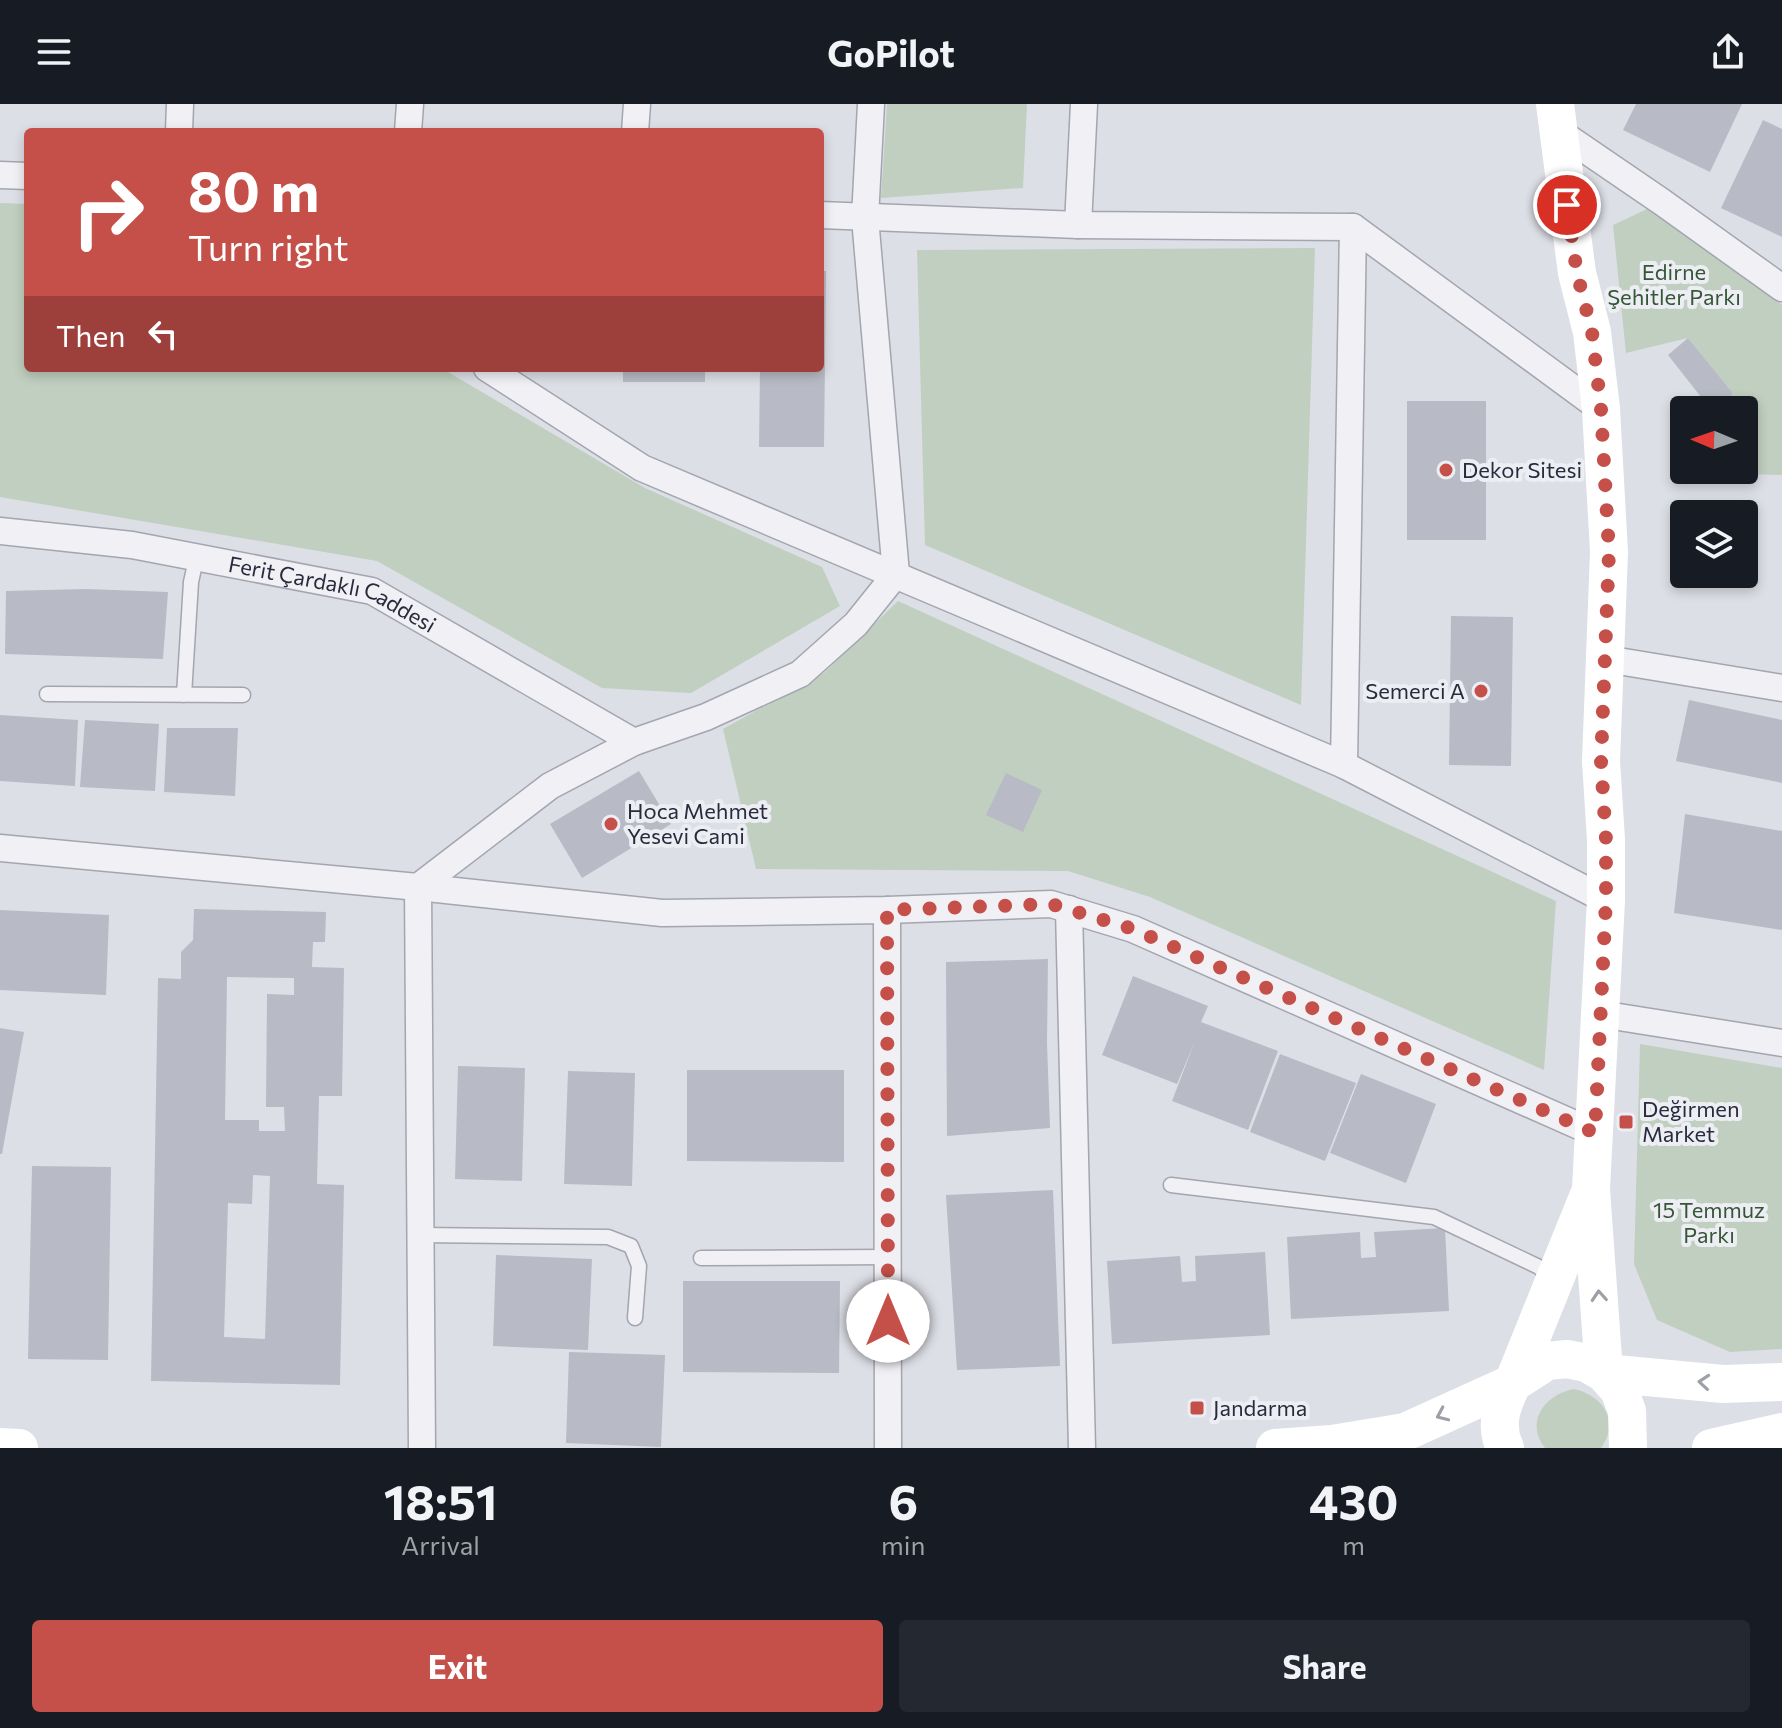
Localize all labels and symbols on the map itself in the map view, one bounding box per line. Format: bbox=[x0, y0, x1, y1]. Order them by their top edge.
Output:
pin bbox=[1533, 171, 1601, 239]
park label: Edirne Şehitler Parkı bbox=[1607, 258, 1741, 310]
north arrow bbox=[1670, 396, 1758, 484]
place label: Dekor Sitesi bbox=[1462, 456, 1582, 483]
marker: Dekor Sitesi bbox=[1437, 461, 1455, 479]
street label: Ferit Çardaklı Caddesi bbox=[226, 550, 441, 638]
place label: Semerci A bbox=[1365, 677, 1465, 704]
marker: Semerci A bbox=[1472, 682, 1490, 700]
place label: Hoca Mehmet Yesevi Cami bbox=[627, 797, 768, 849]
marker: Hoca Mehmet Yesevi Cami bbox=[602, 815, 620, 833]
place label: Değirmen Market bbox=[1642, 1095, 1740, 1147]
marker: Değirmen Market bbox=[1617, 1113, 1635, 1131]
park label: 15 Temmuz Parkı bbox=[1653, 1196, 1765, 1248]
position arrow bbox=[846, 1279, 930, 1363]
one-way arrow bbox=[1591, 1289, 1608, 1302]
one-way arrow bbox=[1697, 1374, 1710, 1391]
place label: Jandarma bbox=[1213, 1394, 1307, 1421]
marker: Jandarma bbox=[1188, 1399, 1206, 1417]
one-way arrow bbox=[1436, 1405, 1450, 1421]

